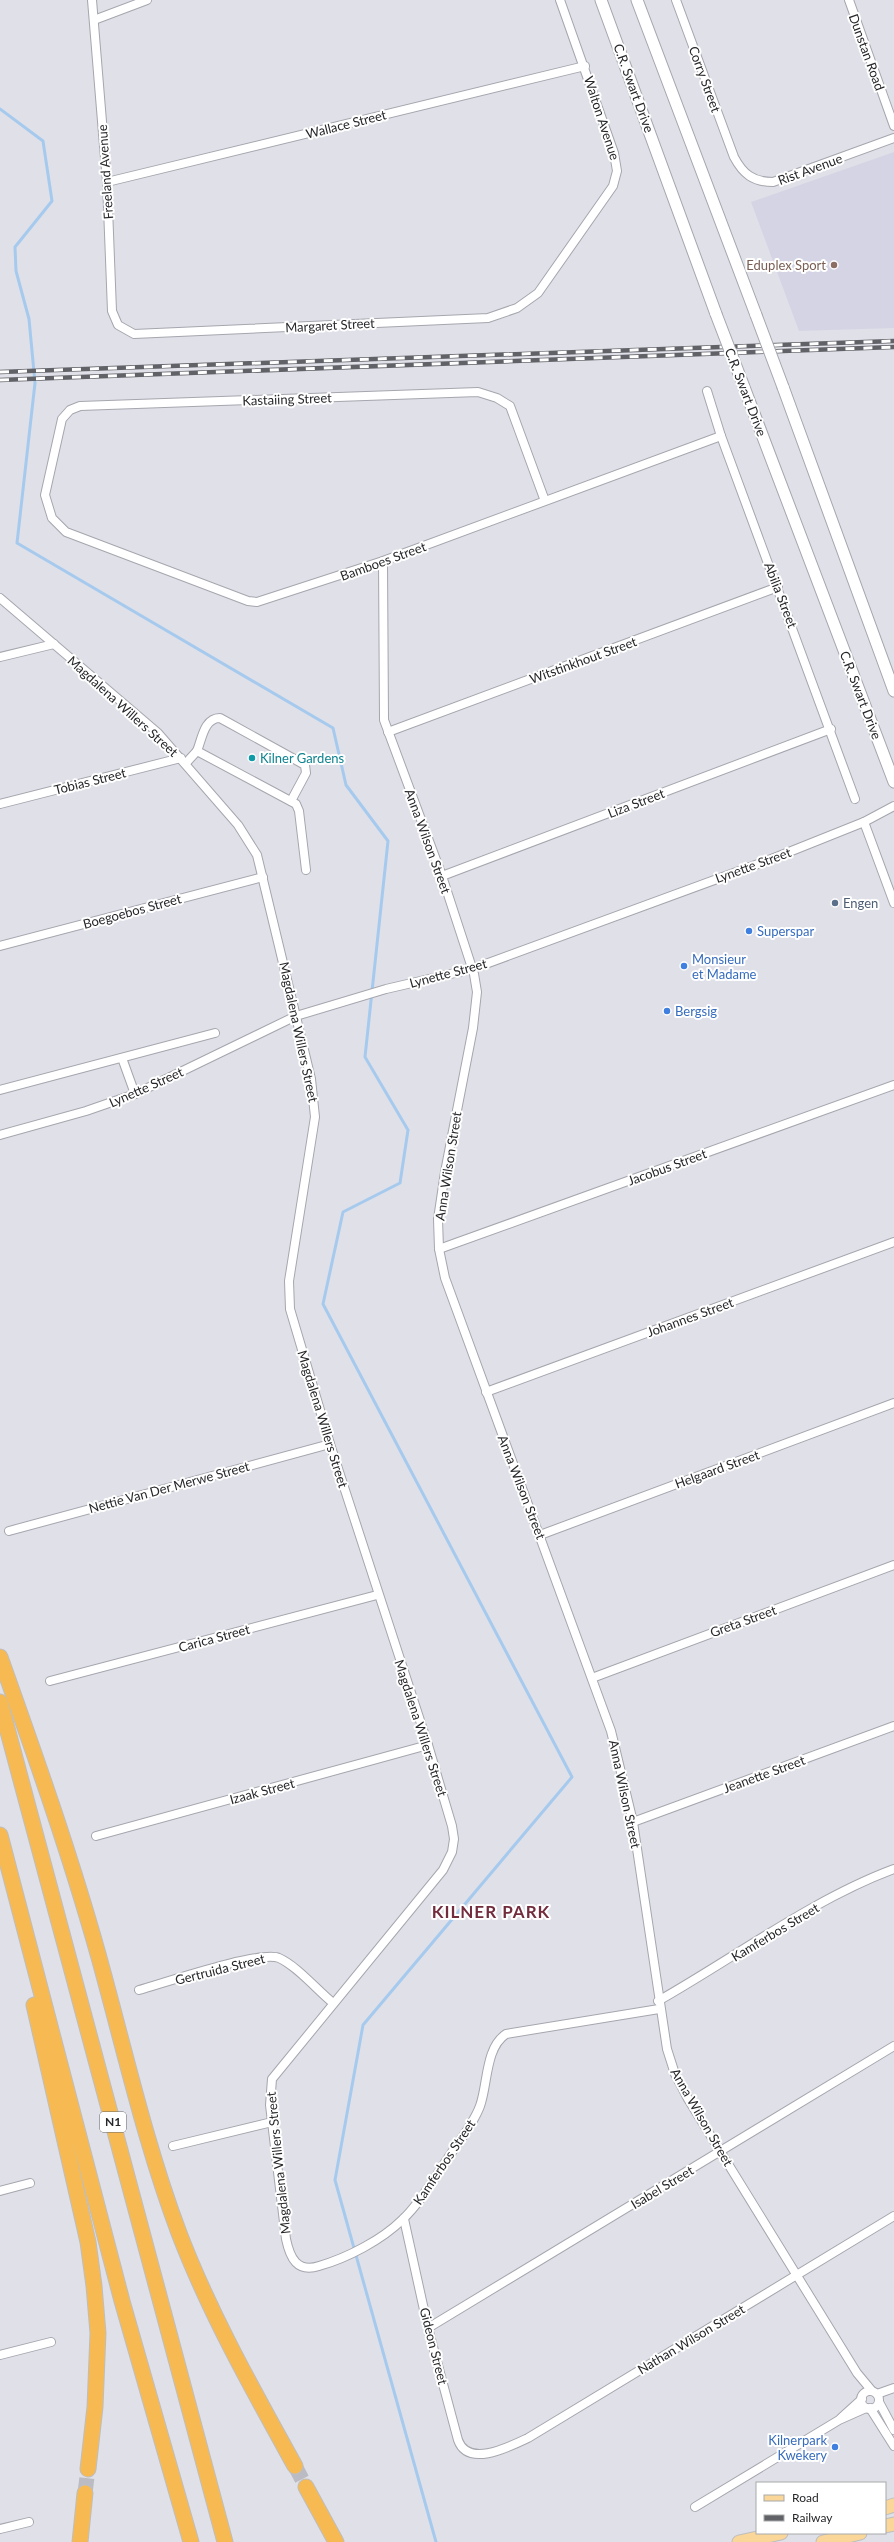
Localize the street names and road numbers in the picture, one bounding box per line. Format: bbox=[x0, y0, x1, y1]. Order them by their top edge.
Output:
street label: Dunstan Road bbox=[846, 11, 888, 93]
street label: C.R. Swart Drive bbox=[611, 41, 658, 135]
street label: Corry Street bbox=[686, 44, 724, 115]
street label: Walton Avenue bbox=[581, 74, 623, 162]
street label: Wallace Street bbox=[304, 106, 388, 142]
street label: Freeland Avenue bbox=[94, 124, 116, 220]
street label: Rist Avenue bbox=[776, 150, 845, 188]
street label: Margaret Street bbox=[285, 315, 376, 335]
street label: C.R. Swart Drive bbox=[722, 346, 770, 439]
street label: Kastaiing Street bbox=[242, 389, 332, 409]
street label: Bamboes Street bbox=[338, 538, 428, 584]
street label: Abilia Street bbox=[761, 560, 801, 631]
street label: Witstinkhout Street bbox=[527, 633, 639, 687]
street label: C.R. Swart Drive bbox=[837, 649, 885, 742]
street label: Magdalena Willers Street bbox=[65, 652, 182, 760]
street label: Tobias Street bbox=[52, 764, 128, 798]
street label: Liza Street bbox=[605, 785, 667, 821]
street label: Anna Wilson Street bbox=[402, 786, 454, 896]
street label: Lynette Street bbox=[713, 844, 793, 886]
street label: Boegoebos Street bbox=[81, 890, 183, 932]
street label: Lynette Street bbox=[408, 955, 489, 991]
street label: Magdalena Willers Street bbox=[276, 960, 322, 1104]
street label: Lynette Street bbox=[106, 1063, 186, 1110]
street label: Anna Wilson Street bbox=[431, 1110, 465, 1222]
street label: Jacobus Street bbox=[625, 1145, 709, 1189]
street label: Johannes Street bbox=[645, 1294, 736, 1340]
street label: Magdalena Willers Street bbox=[294, 1348, 352, 1490]
street label: Anna Wilson Street bbox=[495, 1433, 549, 1542]
street label: Helgaard Street bbox=[673, 1446, 762, 1492]
street label: Nettie Van Der Merwe Street bbox=[87, 1458, 251, 1516]
street label: Greta Street bbox=[708, 1602, 779, 1640]
street label: Carica Street bbox=[177, 1621, 252, 1655]
street label: Magdalena Willers Street bbox=[391, 1658, 451, 1799]
street label: Anna Wilson Street bbox=[606, 1738, 644, 1850]
street label: Jeanette Street bbox=[721, 1752, 807, 1796]
street label: Izaak Street bbox=[228, 1775, 296, 1807]
street label: Kamferbos Street bbox=[728, 1899, 822, 1964]
street label: Gertruida Street bbox=[173, 1950, 267, 1988]
street label: Anna Wilson Street bbox=[667, 2065, 737, 2169]
street label: Magdalena Willers Street bbox=[263, 2091, 293, 2235]
road number: N1 bbox=[100, 2112, 126, 2132]
street label: Kamferbos Street bbox=[410, 2116, 479, 2208]
street label: Isabel Street bbox=[628, 2162, 697, 2212]
street label: Nathan Wilson Street bbox=[634, 2300, 748, 2377]
street label: Gideon Street bbox=[417, 2306, 451, 2387]

